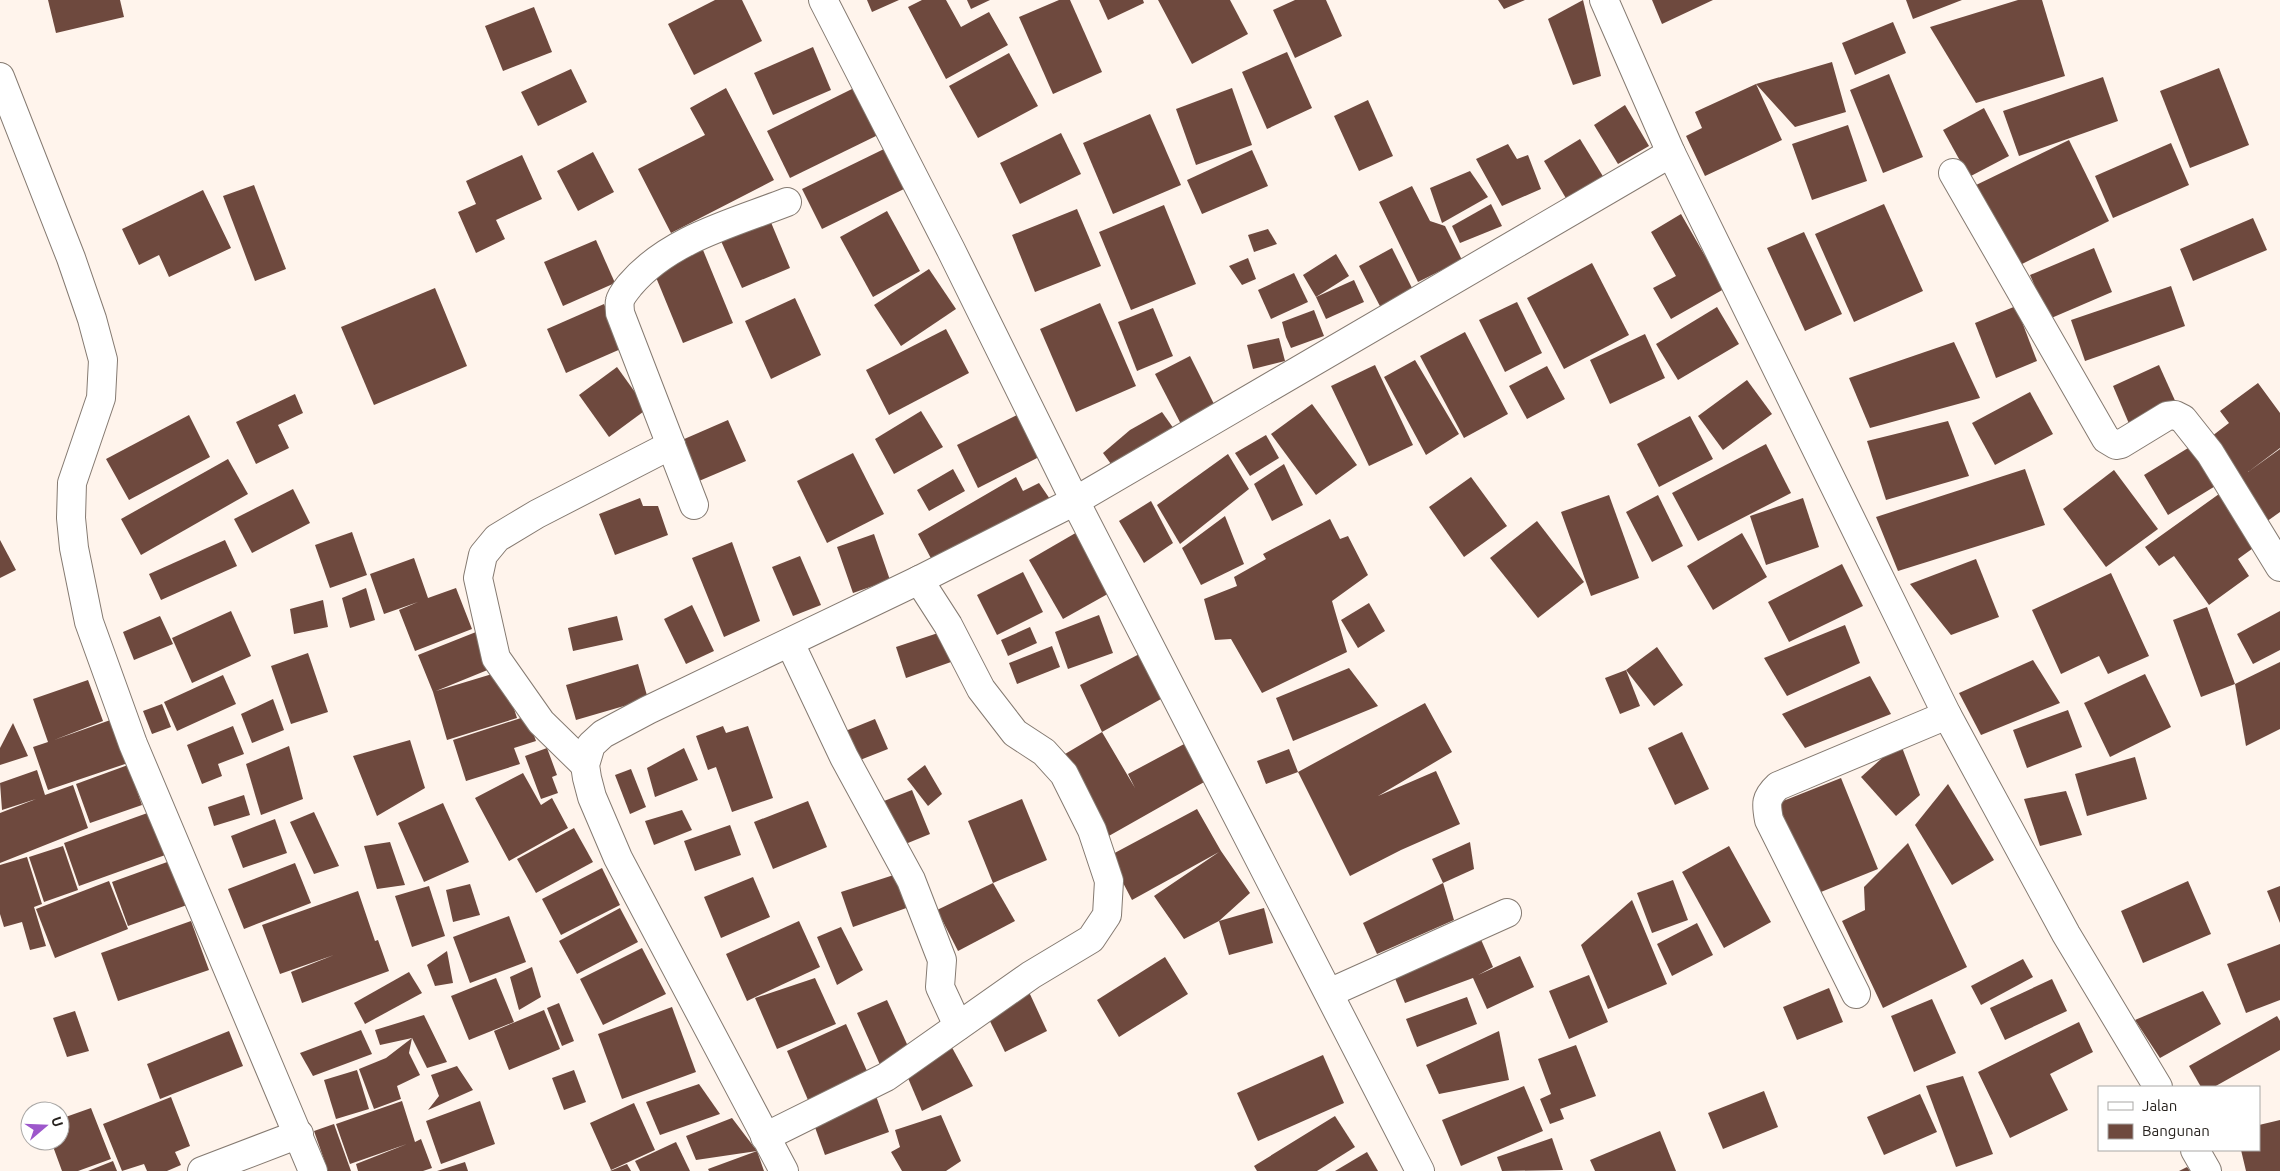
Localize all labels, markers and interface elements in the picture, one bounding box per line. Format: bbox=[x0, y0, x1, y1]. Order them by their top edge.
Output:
legend bbox=[2098, 1086, 2260, 1151]
text: Jalan bbox=[2142, 1097, 2177, 1114]
north arrow bbox=[20, 1101, 70, 1151]
text: U bbox=[48, 1115, 66, 1129]
text: Bangunan bbox=[2142, 1122, 2210, 1139]

